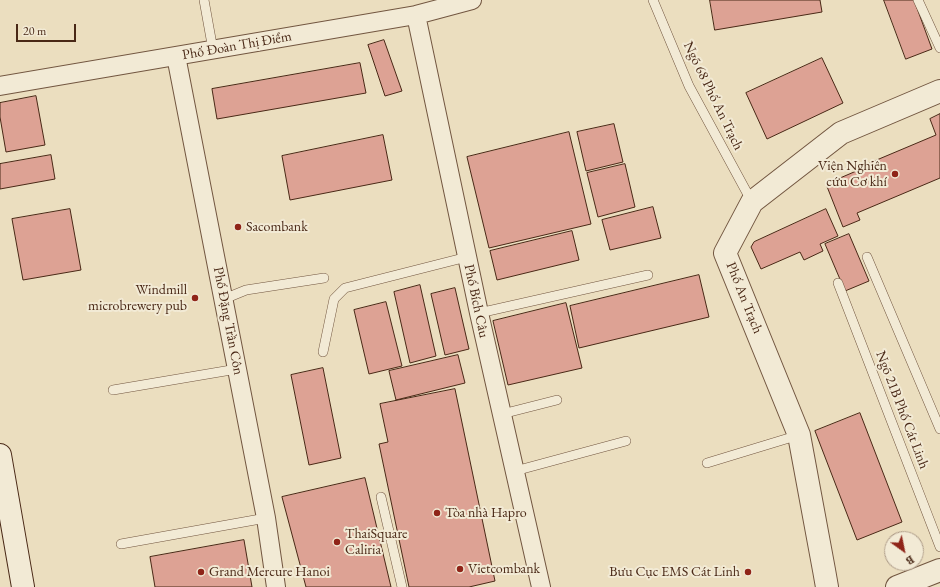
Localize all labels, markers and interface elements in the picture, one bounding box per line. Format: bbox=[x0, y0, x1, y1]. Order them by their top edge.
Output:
scale bar bbox=[18, 16, 78, 42]
text: 20 m bbox=[23, 23, 46, 39]
street label: Phố Đoàn Thị Điểm bbox=[181, 28, 293, 64]
street label: Ngõ 68 Phố An Trạch bbox=[679, 39, 747, 153]
place label: Viện Nghiên cứu Cơ khí bbox=[818, 158, 887, 190]
marker: Viện Nghiên cứu Cơ khí bbox=[890, 169, 900, 179]
place label: Sacombank bbox=[246, 219, 308, 235]
marker: Sacombank bbox=[233, 222, 243, 232]
street label: Phố An Trạch bbox=[722, 260, 766, 336]
street label: Phố Bích Câu bbox=[460, 263, 492, 339]
street label: Phố Đặng Trần Côn bbox=[209, 266, 247, 376]
place label: Windmill microbrewery pub bbox=[88, 282, 187, 314]
marker: Windmill microbrewery pub bbox=[190, 293, 200, 303]
street label: Ngõ 21B Phố Cát Linh bbox=[872, 349, 932, 471]
place label: Tòa nhà Hapro bbox=[445, 505, 527, 521]
marker: Tòa nhà Hapro bbox=[432, 508, 442, 518]
place label: ThaiSquare Caliria bbox=[345, 526, 408, 558]
north arrow bbox=[884, 531, 924, 571]
marker: ThaiSquare Caliria bbox=[332, 537, 342, 547]
text: B bbox=[903, 552, 917, 568]
place label: Vietcombank bbox=[468, 561, 540, 577]
place label: Grand Mercure Hanoi bbox=[209, 564, 330, 580]
marker: Vietcombank bbox=[455, 564, 465, 574]
place label: Bưu Cục EMS Cát Linh bbox=[609, 564, 740, 580]
marker: Grand Mercure Hanoi bbox=[196, 567, 206, 577]
marker: Bưu Cục EMS Cát Linh bbox=[743, 567, 753, 577]

